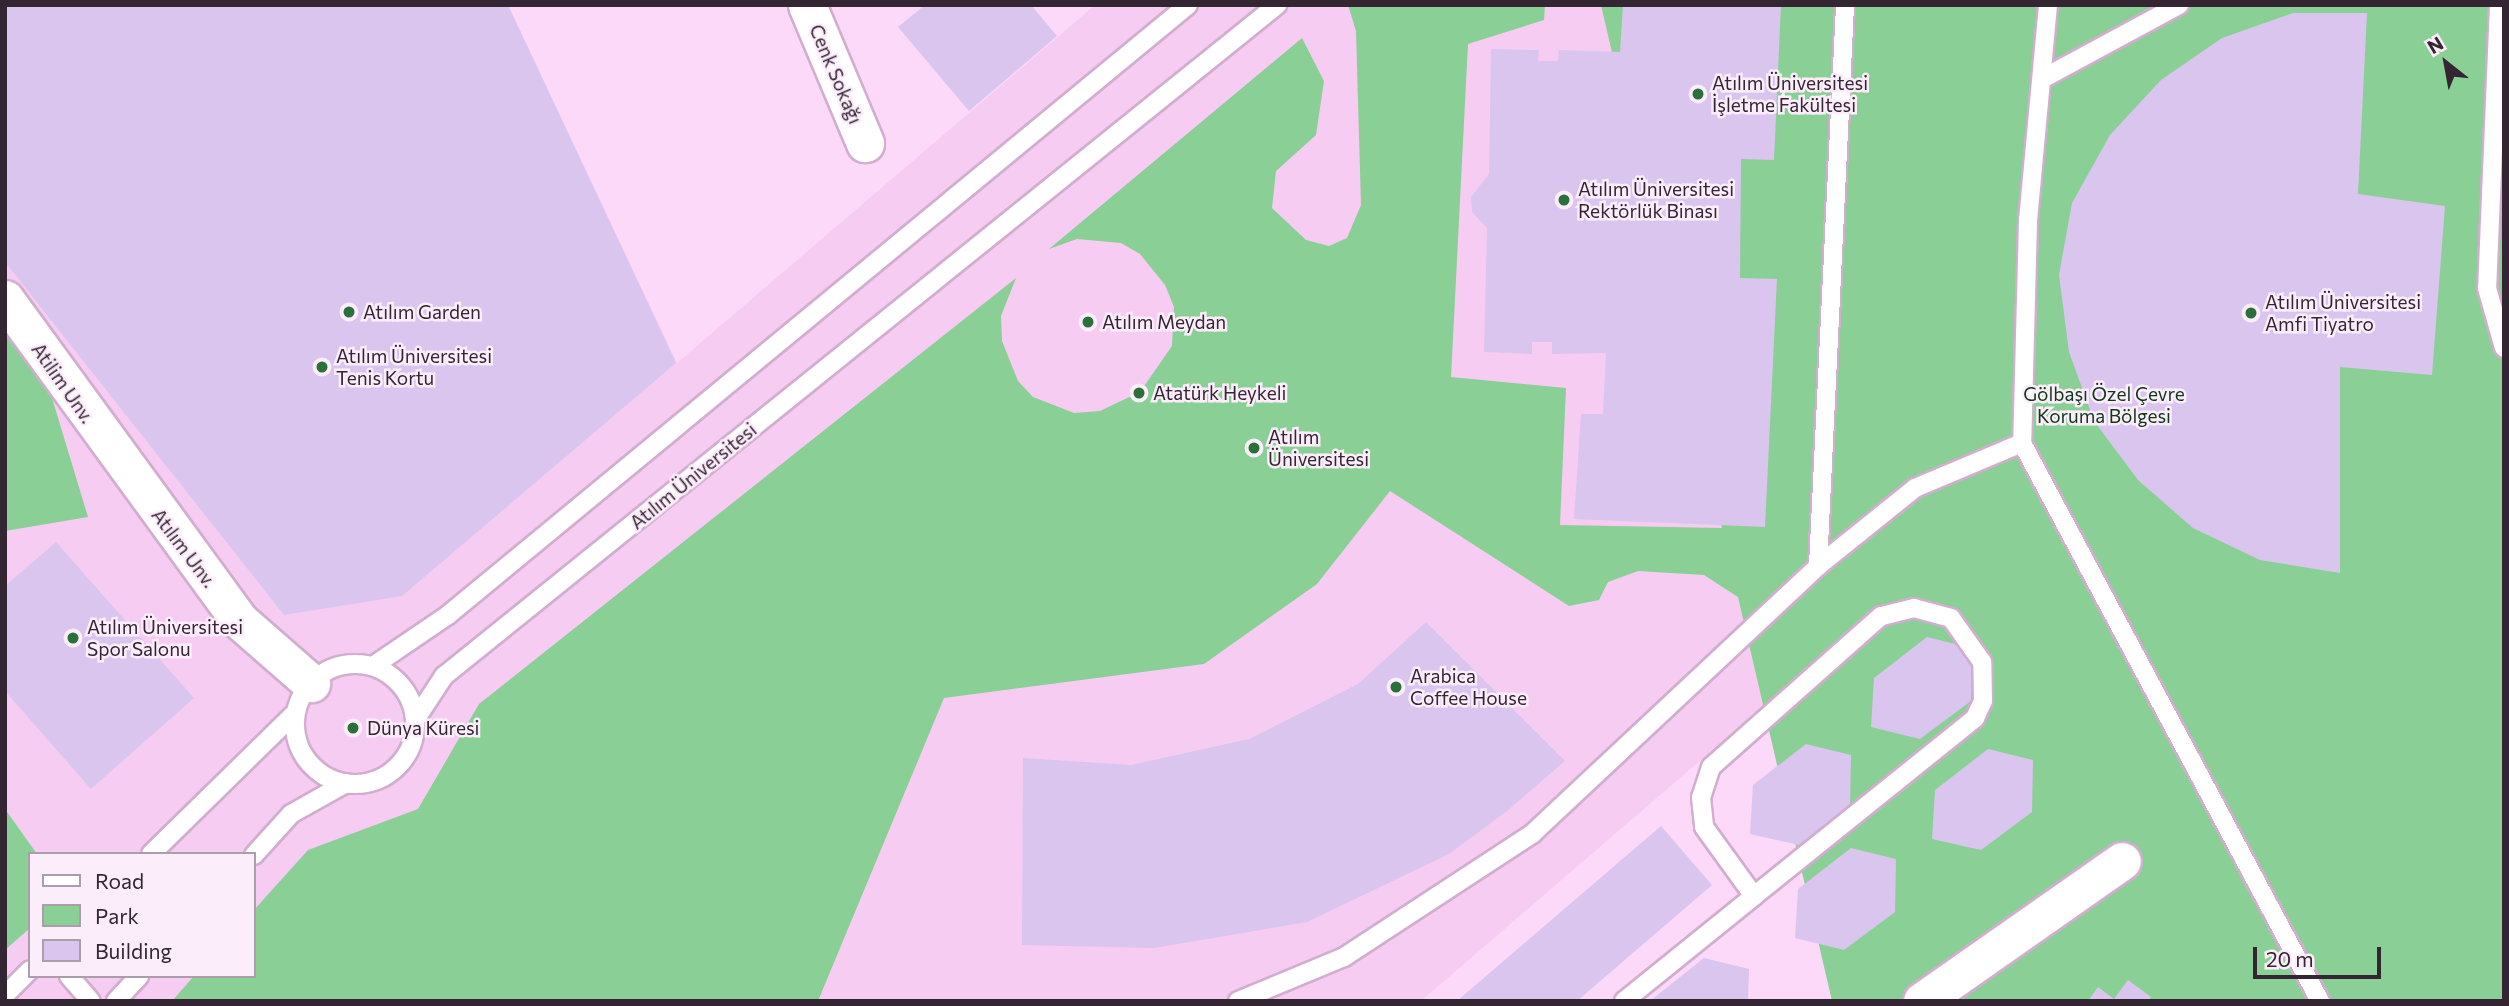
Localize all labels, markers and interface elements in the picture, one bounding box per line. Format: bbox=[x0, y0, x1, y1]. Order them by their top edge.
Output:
street label: Cenk Sokağı bbox=[805, 21, 867, 127]
north arrow bbox=[2411, 28, 2481, 98]
text: N bbox=[2423, 31, 2447, 58]
place label: Atılım Üniversitesi İşletme Fakültesi bbox=[1712, 72, 1868, 116]
marker: Atılım Üniversitesi İşletme Fakültesi bbox=[1690, 86, 1706, 102]
place label: Atılım Üniversitesi Rektörlük Binası bbox=[1578, 178, 1734, 222]
marker: Atılım Üniversitesi Rektörlük Binası bbox=[1556, 192, 1572, 208]
place label: Atılım Üniversitesi Amfi Tiyatro bbox=[2265, 291, 2421, 335]
place label: Atılım Garden bbox=[363, 301, 481, 323]
marker: Atılım Garden bbox=[341, 304, 357, 320]
marker: Atılım Üniversitesi Amfi Tiyatro bbox=[2243, 305, 2259, 321]
place label: Atılım Meydan bbox=[1102, 311, 1226, 333]
marker: Atılım Meydan bbox=[1080, 314, 1096, 330]
street label: Atilim Unv. bbox=[27, 338, 99, 428]
place label: Atılım Üniversitesi Tenis Kortu bbox=[336, 345, 492, 389]
marker: Atılım Üniversitesi Tenis Kortu bbox=[314, 359, 330, 375]
place label: Atatürk Heykeli bbox=[1153, 382, 1286, 404]
park label: Gölbaşı Özel Çevre Koruma Bölgesi bbox=[2023, 383, 2185, 427]
marker: Atatürk Heykeli bbox=[1131, 385, 1147, 401]
street label: Atılım Üniversitesi bbox=[625, 418, 761, 534]
place label: Atılım Üniversitesi bbox=[1268, 426, 1369, 470]
marker: Atılım Üniversitesi bbox=[1246, 440, 1262, 456]
street label: Atılım Unv. bbox=[147, 504, 221, 592]
place label: Atılım Üniversitesi Spor Salonu bbox=[87, 616, 243, 660]
marker: Atılım Üniversitesi Spor Salonu bbox=[65, 630, 81, 646]
place label: Arabica Coffee House bbox=[1410, 665, 1527, 709]
marker: Arabica Coffee House bbox=[1388, 679, 1404, 695]
place label: Dünya Küresi bbox=[367, 717, 479, 739]
marker: Dünya Küresi bbox=[345, 720, 361, 736]
legend bbox=[28, 852, 256, 978]
text: Road bbox=[95, 868, 144, 893]
text: Park bbox=[95, 903, 139, 928]
scale bar bbox=[2257, 932, 2385, 976]
text: Building bbox=[95, 938, 172, 963]
text: 20 m bbox=[2266, 946, 2314, 971]

